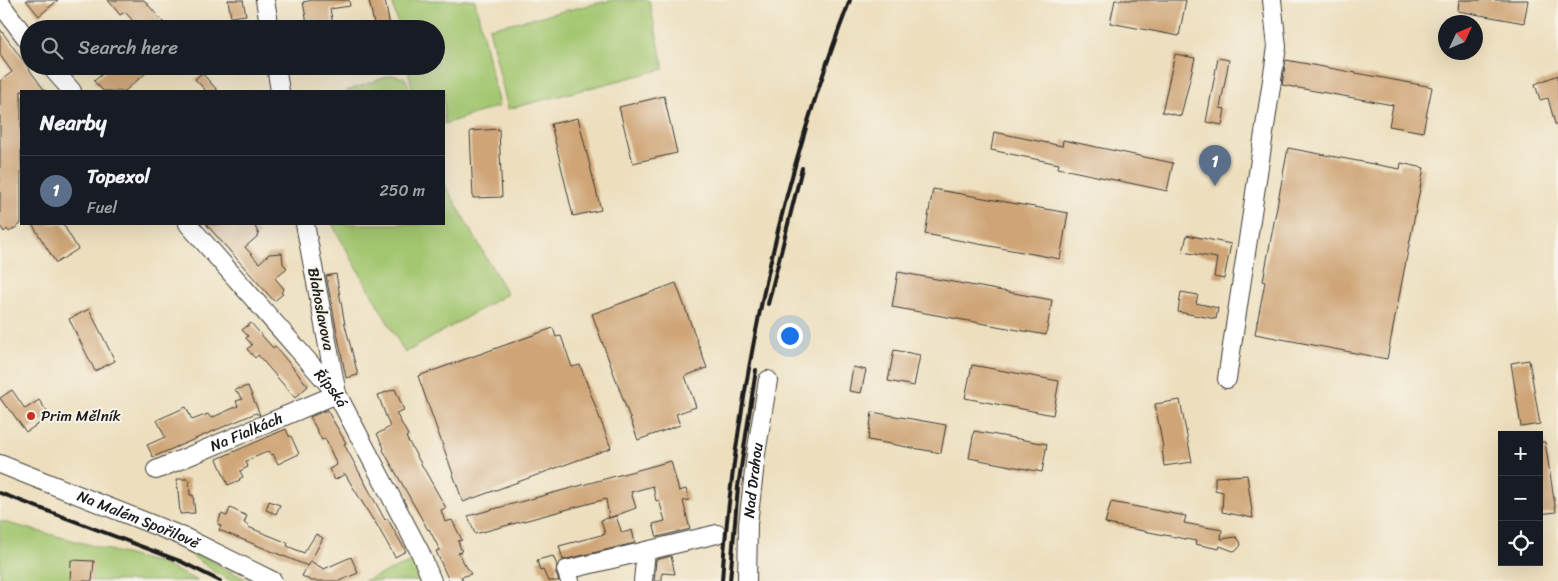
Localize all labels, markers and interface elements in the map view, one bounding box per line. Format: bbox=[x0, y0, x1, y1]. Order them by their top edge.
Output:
north arrow bbox=[1438, 15, 1483, 60]
search box bbox=[20, 20, 445, 75]
text: Search here bbox=[78, 31, 178, 64]
icon: search bbox=[38, 34, 66, 62]
text: Nearby bbox=[40, 104, 106, 142]
pin: 1 bbox=[1199, 145, 1231, 186]
text: Topexol bbox=[87, 160, 150, 193]
text: 1 bbox=[53, 176, 59, 205]
text: 250 m bbox=[379, 176, 425, 205]
text: Fuel bbox=[87, 193, 117, 222]
street label: Blahoslavova bbox=[300, 265, 342, 353]
your location bbox=[777, 323, 803, 349]
street label: Řípská bbox=[308, 363, 355, 413]
place label: Prim Mělník bbox=[41, 403, 121, 429]
street label: Na Fialkách bbox=[206, 405, 287, 459]
marker: Prim Mělník bbox=[25, 410, 37, 422]
map controls bbox=[1498, 431, 1543, 566]
button: + bbox=[1498, 431, 1543, 476]
street label: Nad Drahou bbox=[736, 441, 771, 519]
button: − bbox=[1498, 476, 1543, 521]
street label: Na Malém Spořilově bbox=[73, 483, 205, 556]
button: locate bbox=[1498, 521, 1543, 566]

